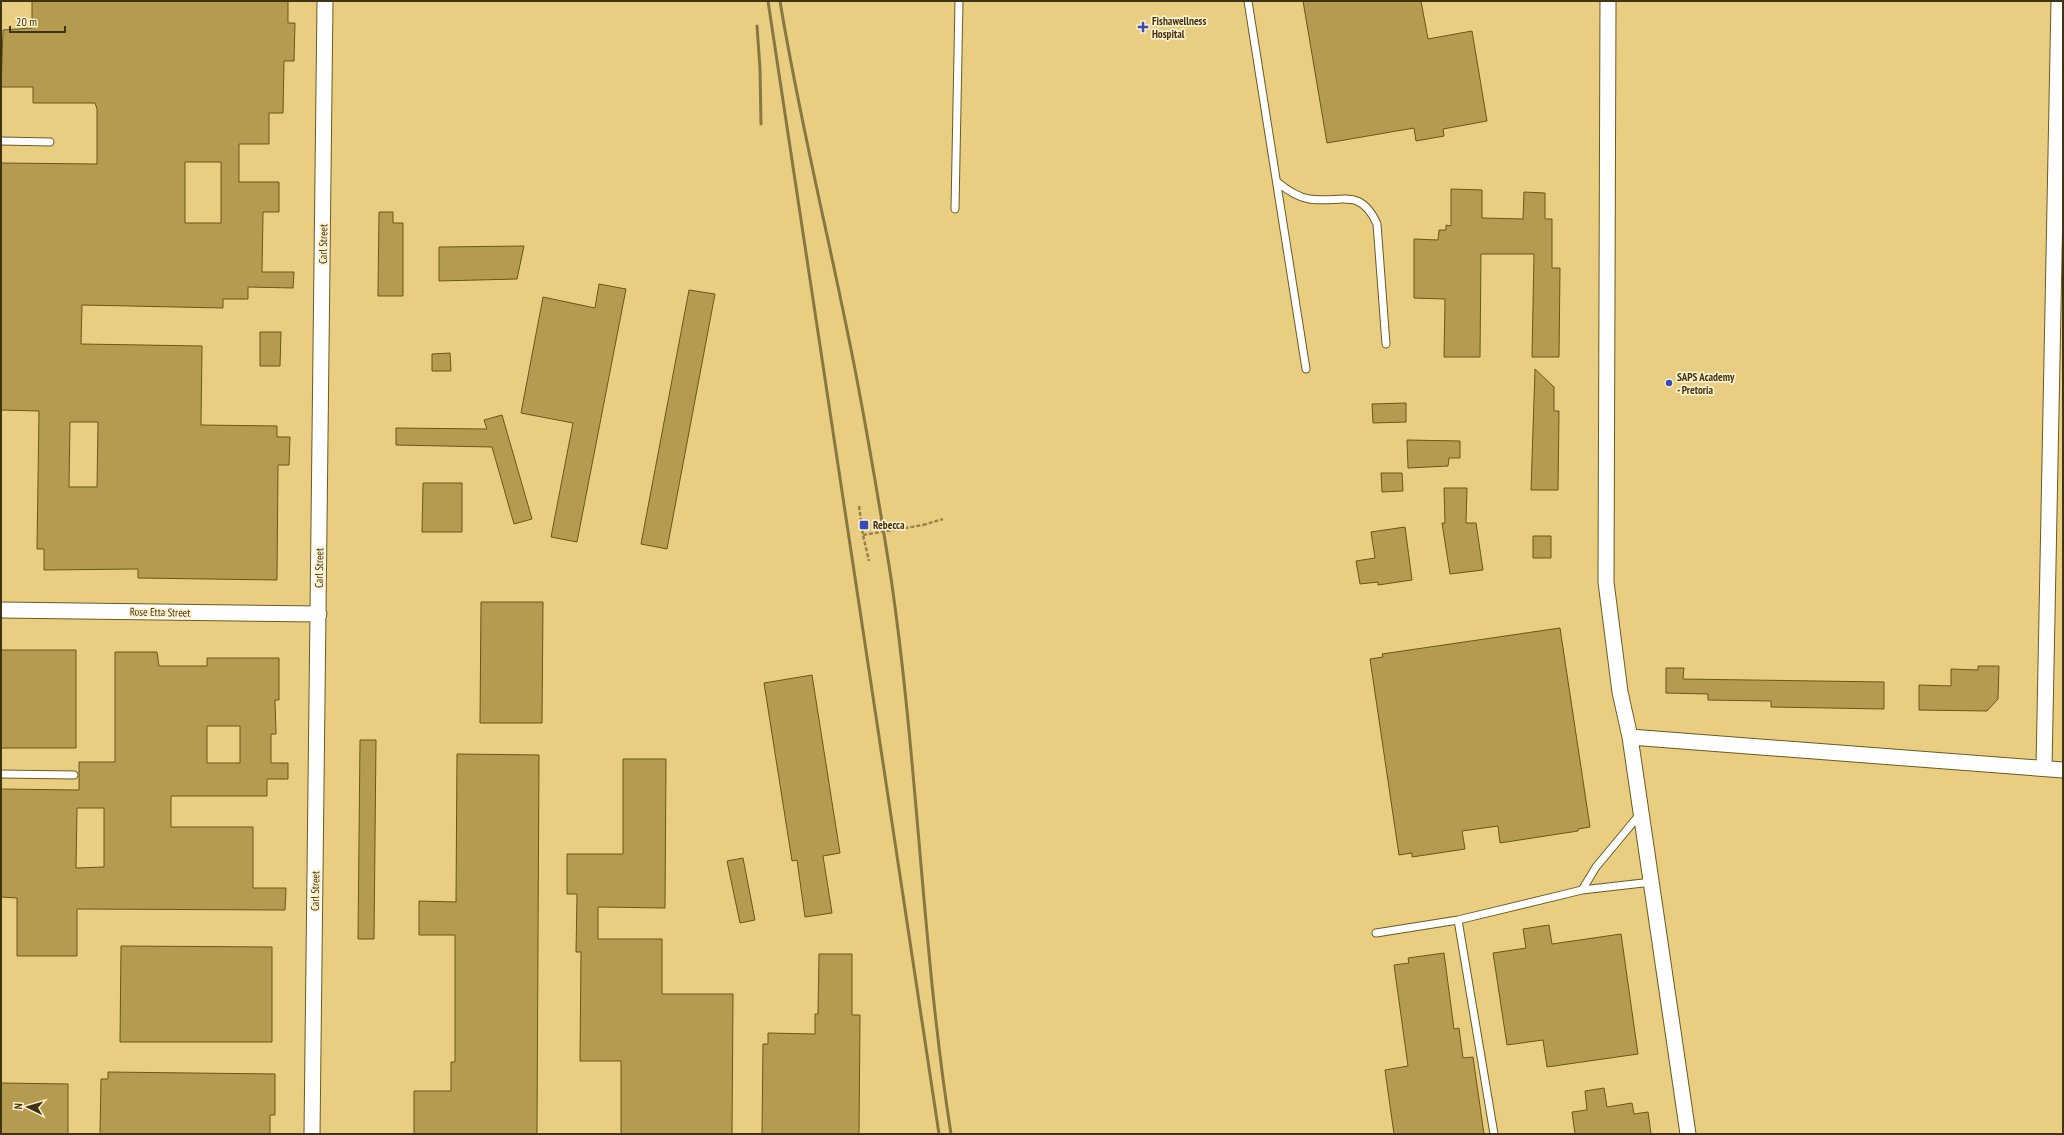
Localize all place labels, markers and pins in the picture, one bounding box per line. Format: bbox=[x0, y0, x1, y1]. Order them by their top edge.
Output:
place label: Fishawellness Hospital bbox=[1152, 14, 1206, 41]
marker: Fishawellness Hospital bbox=[1137, 21, 1149, 33]
place label: SAPS Academy - Pretoria bbox=[1677, 370, 1735, 397]
marker: SAPS Academy - Pretoria bbox=[1664, 378, 1674, 388]
place label: Rebecca bbox=[873, 518, 905, 532]
marker: Rebecca bbox=[858, 519, 870, 531]

